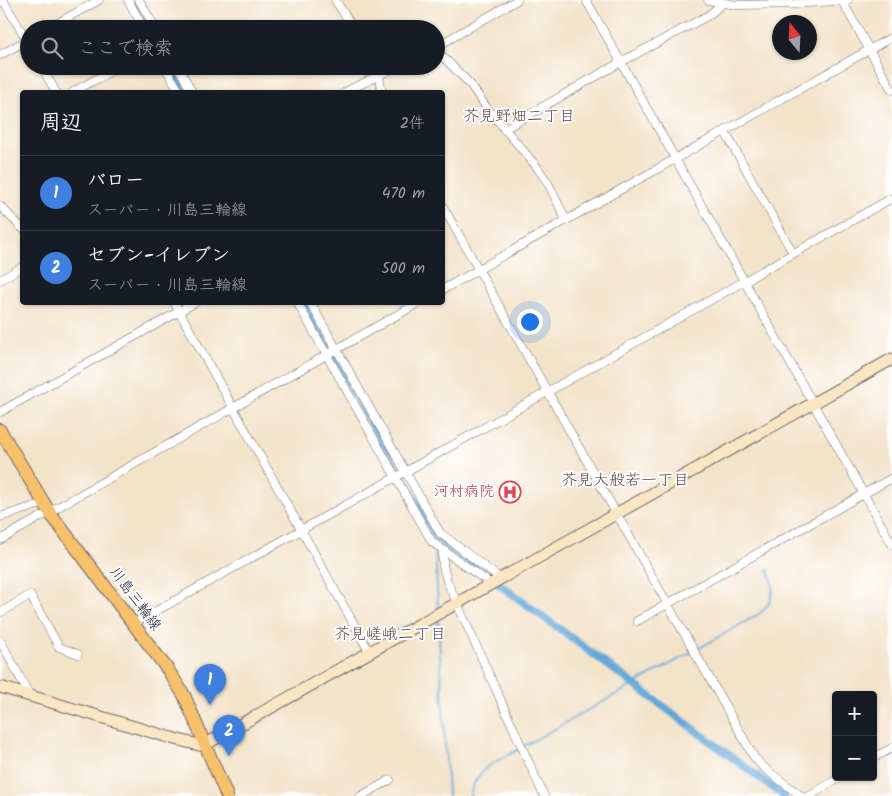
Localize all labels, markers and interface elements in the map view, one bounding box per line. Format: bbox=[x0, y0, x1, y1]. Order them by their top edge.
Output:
north arrow bbox=[772, 15, 817, 60]
search box bbox=[20, 20, 445, 75]
icon: search bbox=[38, 34, 66, 62]
text: ここで検索 bbox=[78, 34, 173, 64]
district label: 芥見野畑二丁目 bbox=[463, 104, 575, 129]
text: 周辺 bbox=[40, 107, 82, 140]
text: 2件 bbox=[400, 111, 425, 136]
text: バロー bbox=[87, 166, 144, 196]
text: 1 bbox=[54, 181, 58, 206]
text: 470 m bbox=[382, 181, 425, 206]
text: スーパー · 川島三輪線 bbox=[87, 198, 247, 223]
text: セブン-イレブン bbox=[87, 241, 230, 271]
text: 2 bbox=[51, 256, 61, 281]
text: 500 m bbox=[381, 256, 425, 281]
text: スーパー · 川島三輪線 bbox=[87, 273, 247, 298]
your location bbox=[517, 309, 543, 335]
district label: 芥見大般若一丁目 bbox=[561, 468, 689, 493]
place label: 河村病院 bbox=[434, 480, 494, 504]
hospital icon: 河村病院 bbox=[498, 480, 522, 504]
street label: 川島三輪線 bbox=[103, 562, 167, 636]
district label: 芥見嵯峨二丁目 bbox=[334, 622, 446, 647]
pin: 1 bbox=[194, 664, 226, 705]
map controls bbox=[832, 691, 877, 781]
button: + bbox=[832, 691, 877, 736]
pin: 2 bbox=[213, 715, 245, 756]
button: − bbox=[832, 736, 877, 781]

